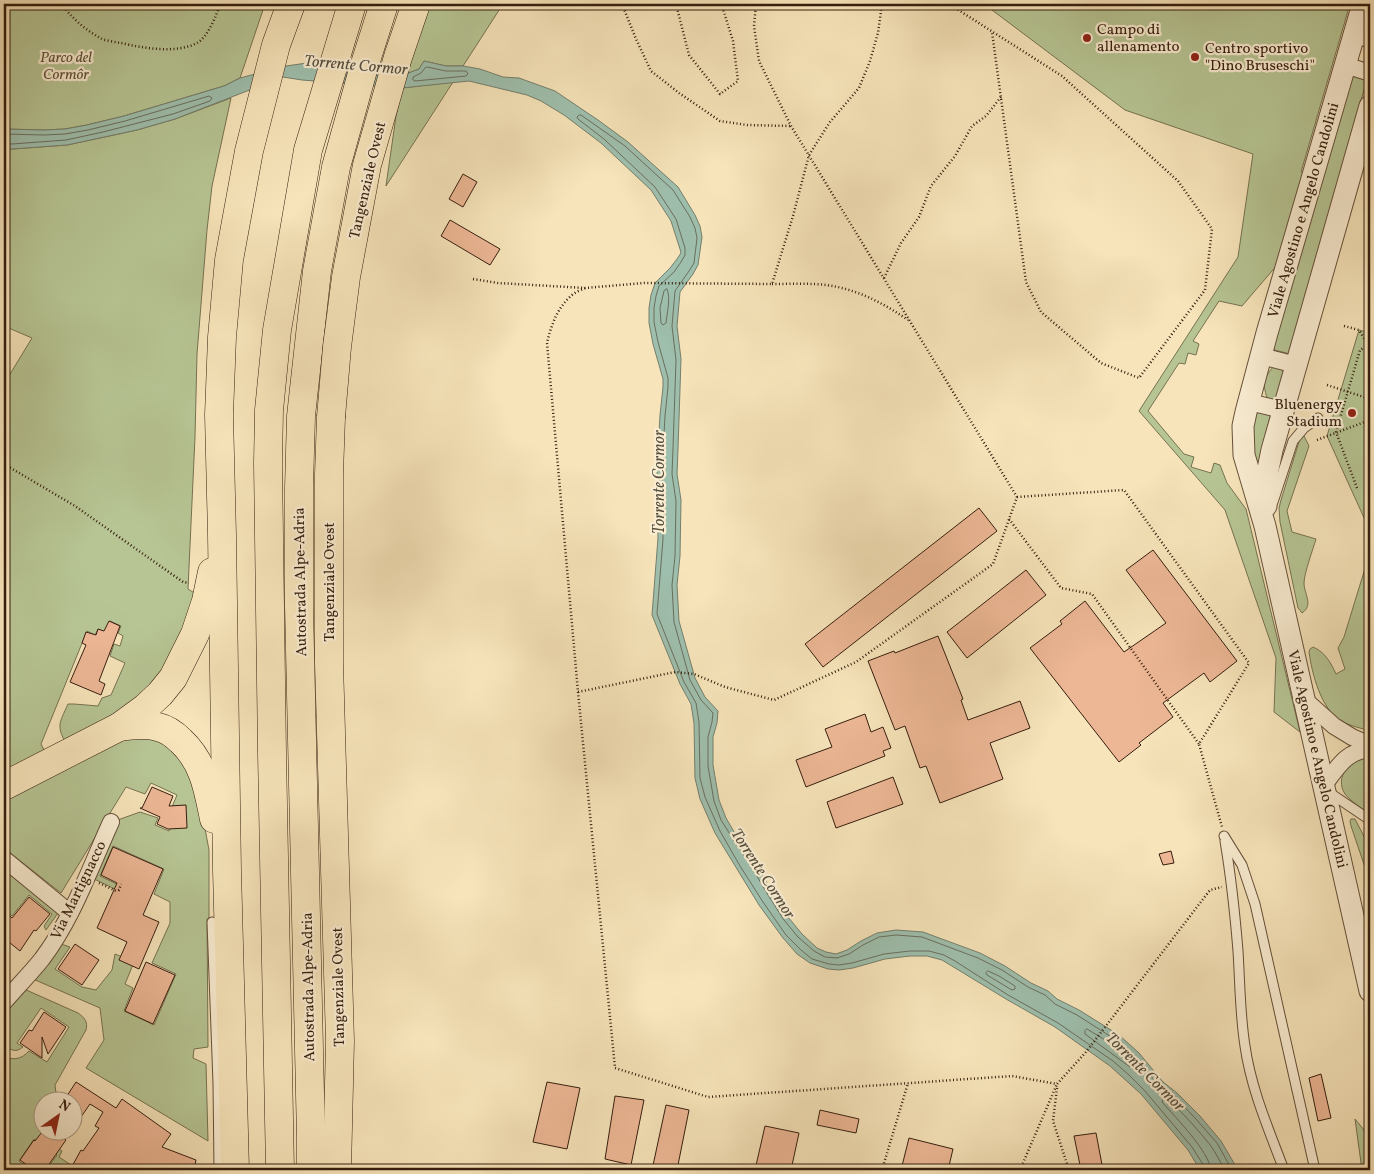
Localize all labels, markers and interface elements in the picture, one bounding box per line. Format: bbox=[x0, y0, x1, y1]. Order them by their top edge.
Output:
place label: Campo di allenamento bbox=[1097, 20, 1179, 58]
marker: Campo di allenamento bbox=[1081, 32, 1093, 44]
place label: Centro sportivo "Dino Bruseschi" bbox=[1205, 39, 1315, 77]
park label: Parco del Cormôr bbox=[40, 48, 92, 86]
water label: Torrente Cormor bbox=[303, 51, 409, 82]
marker: Centro sportivo "Dino Bruseschi" bbox=[1189, 51, 1201, 63]
street label: Viale Agostino e Angelo Candolini bbox=[1264, 100, 1345, 321]
street label: Tangenziale Ovest bbox=[345, 120, 392, 241]
place label: Bluenergy Stadium bbox=[1274, 395, 1342, 433]
marker: Bluenergy Stadium bbox=[1346, 407, 1358, 419]
water label: Torrente Cormor bbox=[649, 429, 671, 534]
street label: Autostrada Alpe-Adria bbox=[290, 507, 313, 657]
street label: Tangenziale Ovest bbox=[320, 522, 341, 642]
street label: Viale Agostino e Angelo Candolini bbox=[1281, 648, 1352, 870]
water label: Torrente Cormor bbox=[725, 825, 800, 924]
street label: Via Martignacco bbox=[46, 838, 112, 944]
street label: Autostrada Alpe-Adria bbox=[298, 912, 321, 1062]
street label: Tangenziale Ovest bbox=[328, 927, 351, 1047]
water label: Torrente Cormor bbox=[1100, 1028, 1190, 1118]
north arrow bbox=[32, 1092, 82, 1142]
text: N bbox=[55, 1096, 74, 1117]

